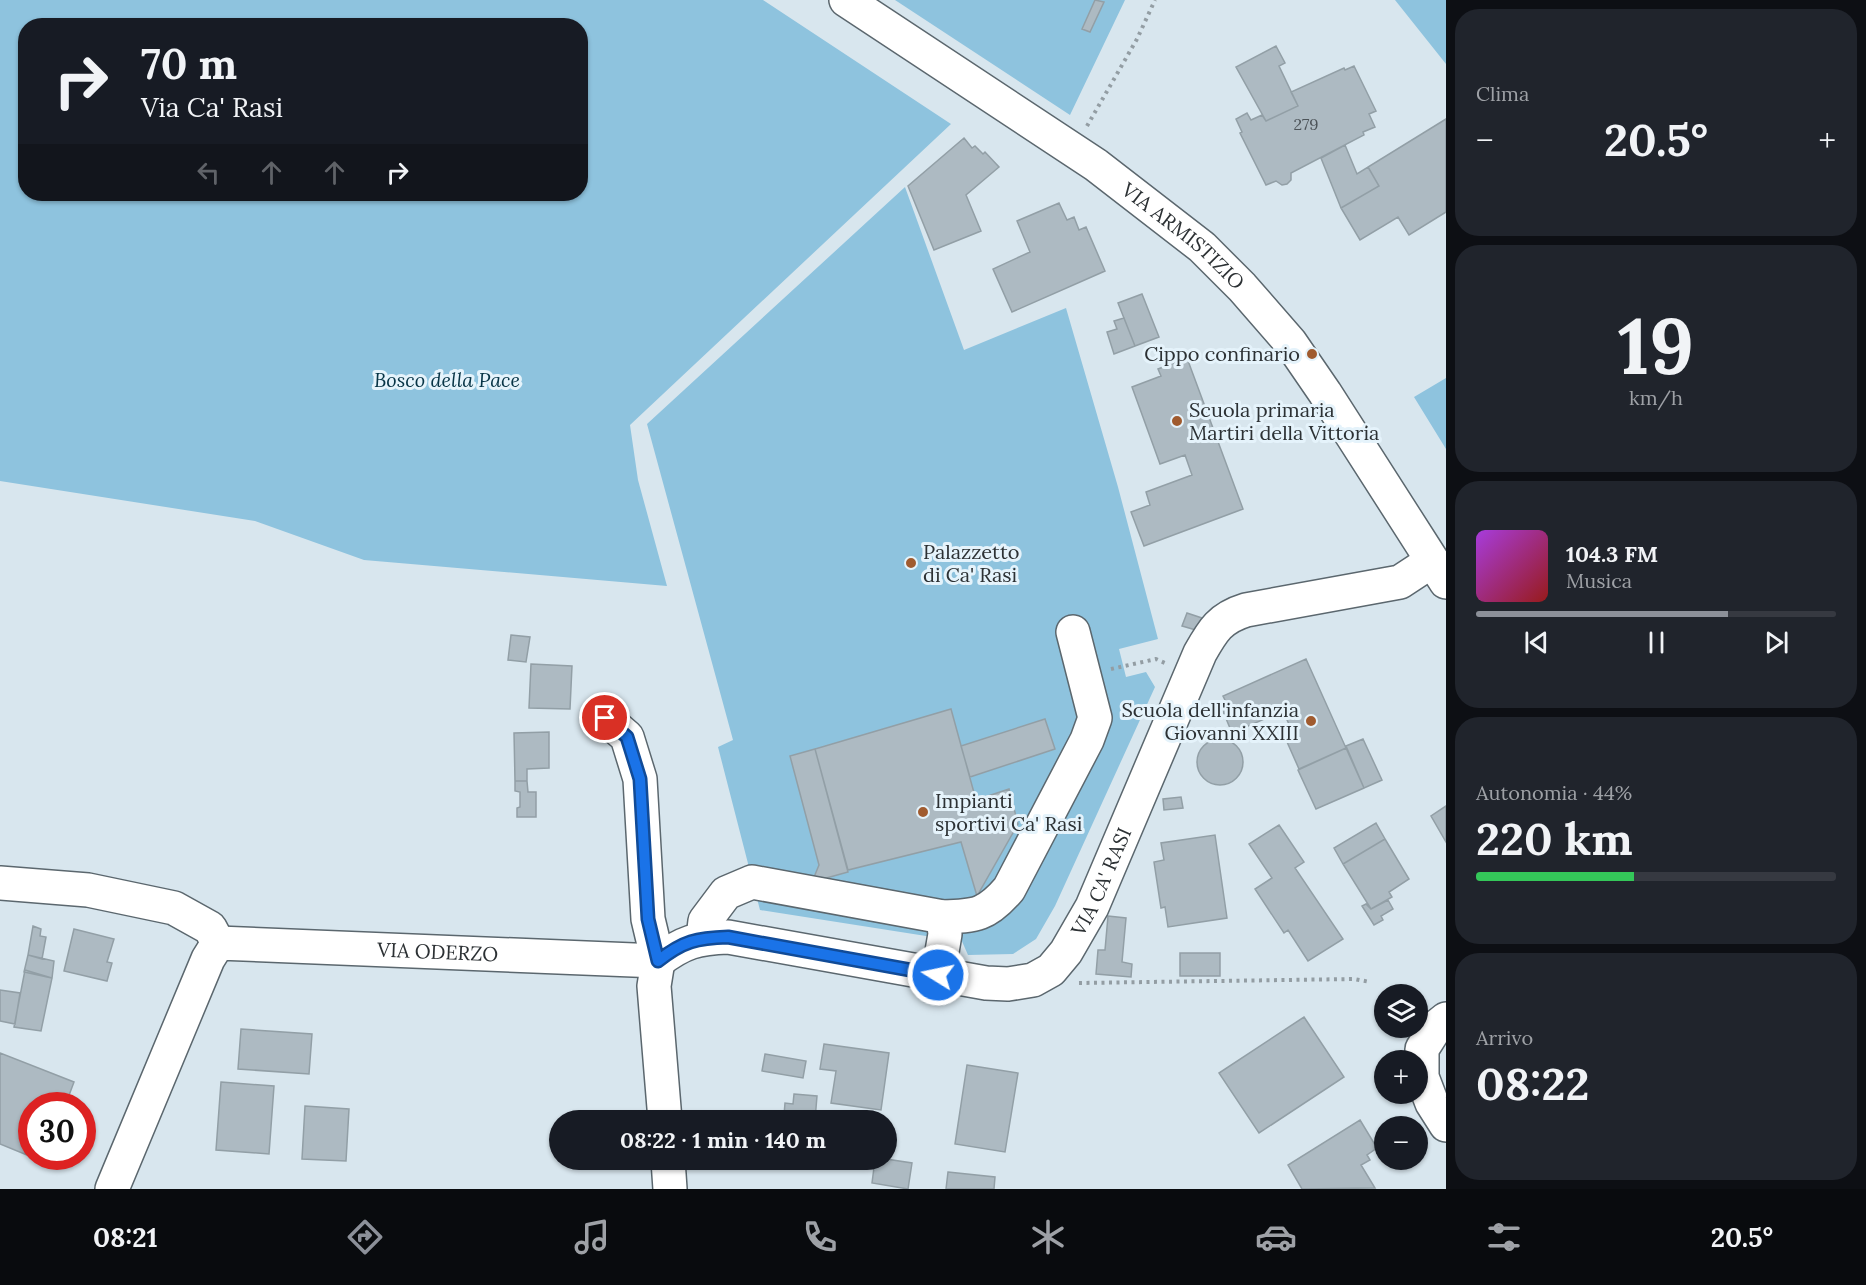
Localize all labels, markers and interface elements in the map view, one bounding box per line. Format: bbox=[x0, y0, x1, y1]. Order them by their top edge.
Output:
text: 70 m bbox=[141, 37, 237, 91]
icon: right bbox=[42, 42, 120, 120]
text: Clima bbox=[1476, 81, 1529, 106]
text: Via Ca' Rasi bbox=[141, 90, 283, 124]
text: 20.5° bbox=[1604, 111, 1708, 168]
house number: 279 bbox=[1293, 114, 1319, 134]
text: − bbox=[1476, 119, 1494, 161]
text: + bbox=[1818, 119, 1836, 161]
icon: left bbox=[192, 156, 225, 189]
icon: ahead bbox=[255, 156, 288, 189]
icon: ahead bbox=[318, 156, 351, 189]
icon: right bbox=[381, 156, 414, 189]
street label: VIA ARMISTIZIO bbox=[1116, 176, 1250, 294]
text: 19 bbox=[1618, 296, 1694, 395]
place label: Cippo confinario bbox=[1144, 341, 1300, 366]
marker: Cippo confinario bbox=[1305, 347, 1319, 361]
park label: Bosco della Pace bbox=[374, 367, 520, 392]
text: km/h bbox=[1629, 385, 1683, 410]
place label: Scuola primaria Martiri della Vittoria bbox=[1189, 397, 1379, 445]
marker: Scuola primaria Martiri della Vittoria bbox=[1170, 414, 1184, 428]
place label: Palazzetto di Ca' Rasi bbox=[923, 539, 1019, 587]
text: 104.3 FM bbox=[1566, 540, 1658, 568]
marker: Palazzetto di Ca' Rasi bbox=[904, 556, 918, 570]
text: Musica bbox=[1566, 568, 1632, 593]
icon: previous bbox=[1520, 626, 1553, 659]
icon: pause bbox=[1640, 626, 1673, 659]
icon: next bbox=[1760, 626, 1793, 659]
pin bbox=[579, 692, 630, 743]
place label: Scuola dell'infanzia Giovanni XXIII bbox=[1121, 697, 1299, 745]
icon: arrive bbox=[588, 701, 621, 734]
marker: Scuola dell'infanzia Giovanni XXIII bbox=[1304, 714, 1318, 728]
text: Autonomia · 44% bbox=[1476, 780, 1632, 805]
place label: Impianti sportivi Ca' Rasi bbox=[935, 788, 1082, 836]
marker: Impianti sportivi Ca' Rasi bbox=[916, 805, 930, 819]
text: 220 km bbox=[1476, 810, 1633, 867]
street label: VIA CA' RASI bbox=[1065, 824, 1136, 941]
street label: VIA ODERZO bbox=[376, 936, 499, 966]
position arrow bbox=[906, 943, 970, 1007]
map controls bbox=[1374, 984, 1428, 1170]
button: layers bbox=[1374, 984, 1428, 1038]
text: Arrivo bbox=[1476, 1025, 1533, 1050]
button: + bbox=[1374, 1050, 1428, 1104]
text: 08:22 bbox=[1476, 1055, 1590, 1112]
speed limit sign: 30 bbox=[18, 1092, 96, 1170]
button: − bbox=[1374, 1116, 1428, 1170]
text: 08:22 · 1 min · 140 m bbox=[620, 1126, 826, 1154]
icon: directions bbox=[344, 1216, 386, 1258]
icon: music bbox=[571, 1216, 613, 1258]
icon: phone bbox=[799, 1216, 841, 1258]
icon: climate bbox=[1027, 1216, 1069, 1258]
icon: car bbox=[1255, 1216, 1297, 1258]
icon: filters bbox=[1483, 1216, 1525, 1258]
text: 08:21 bbox=[93, 1220, 158, 1254]
text: 20.5° bbox=[1711, 1220, 1773, 1254]

